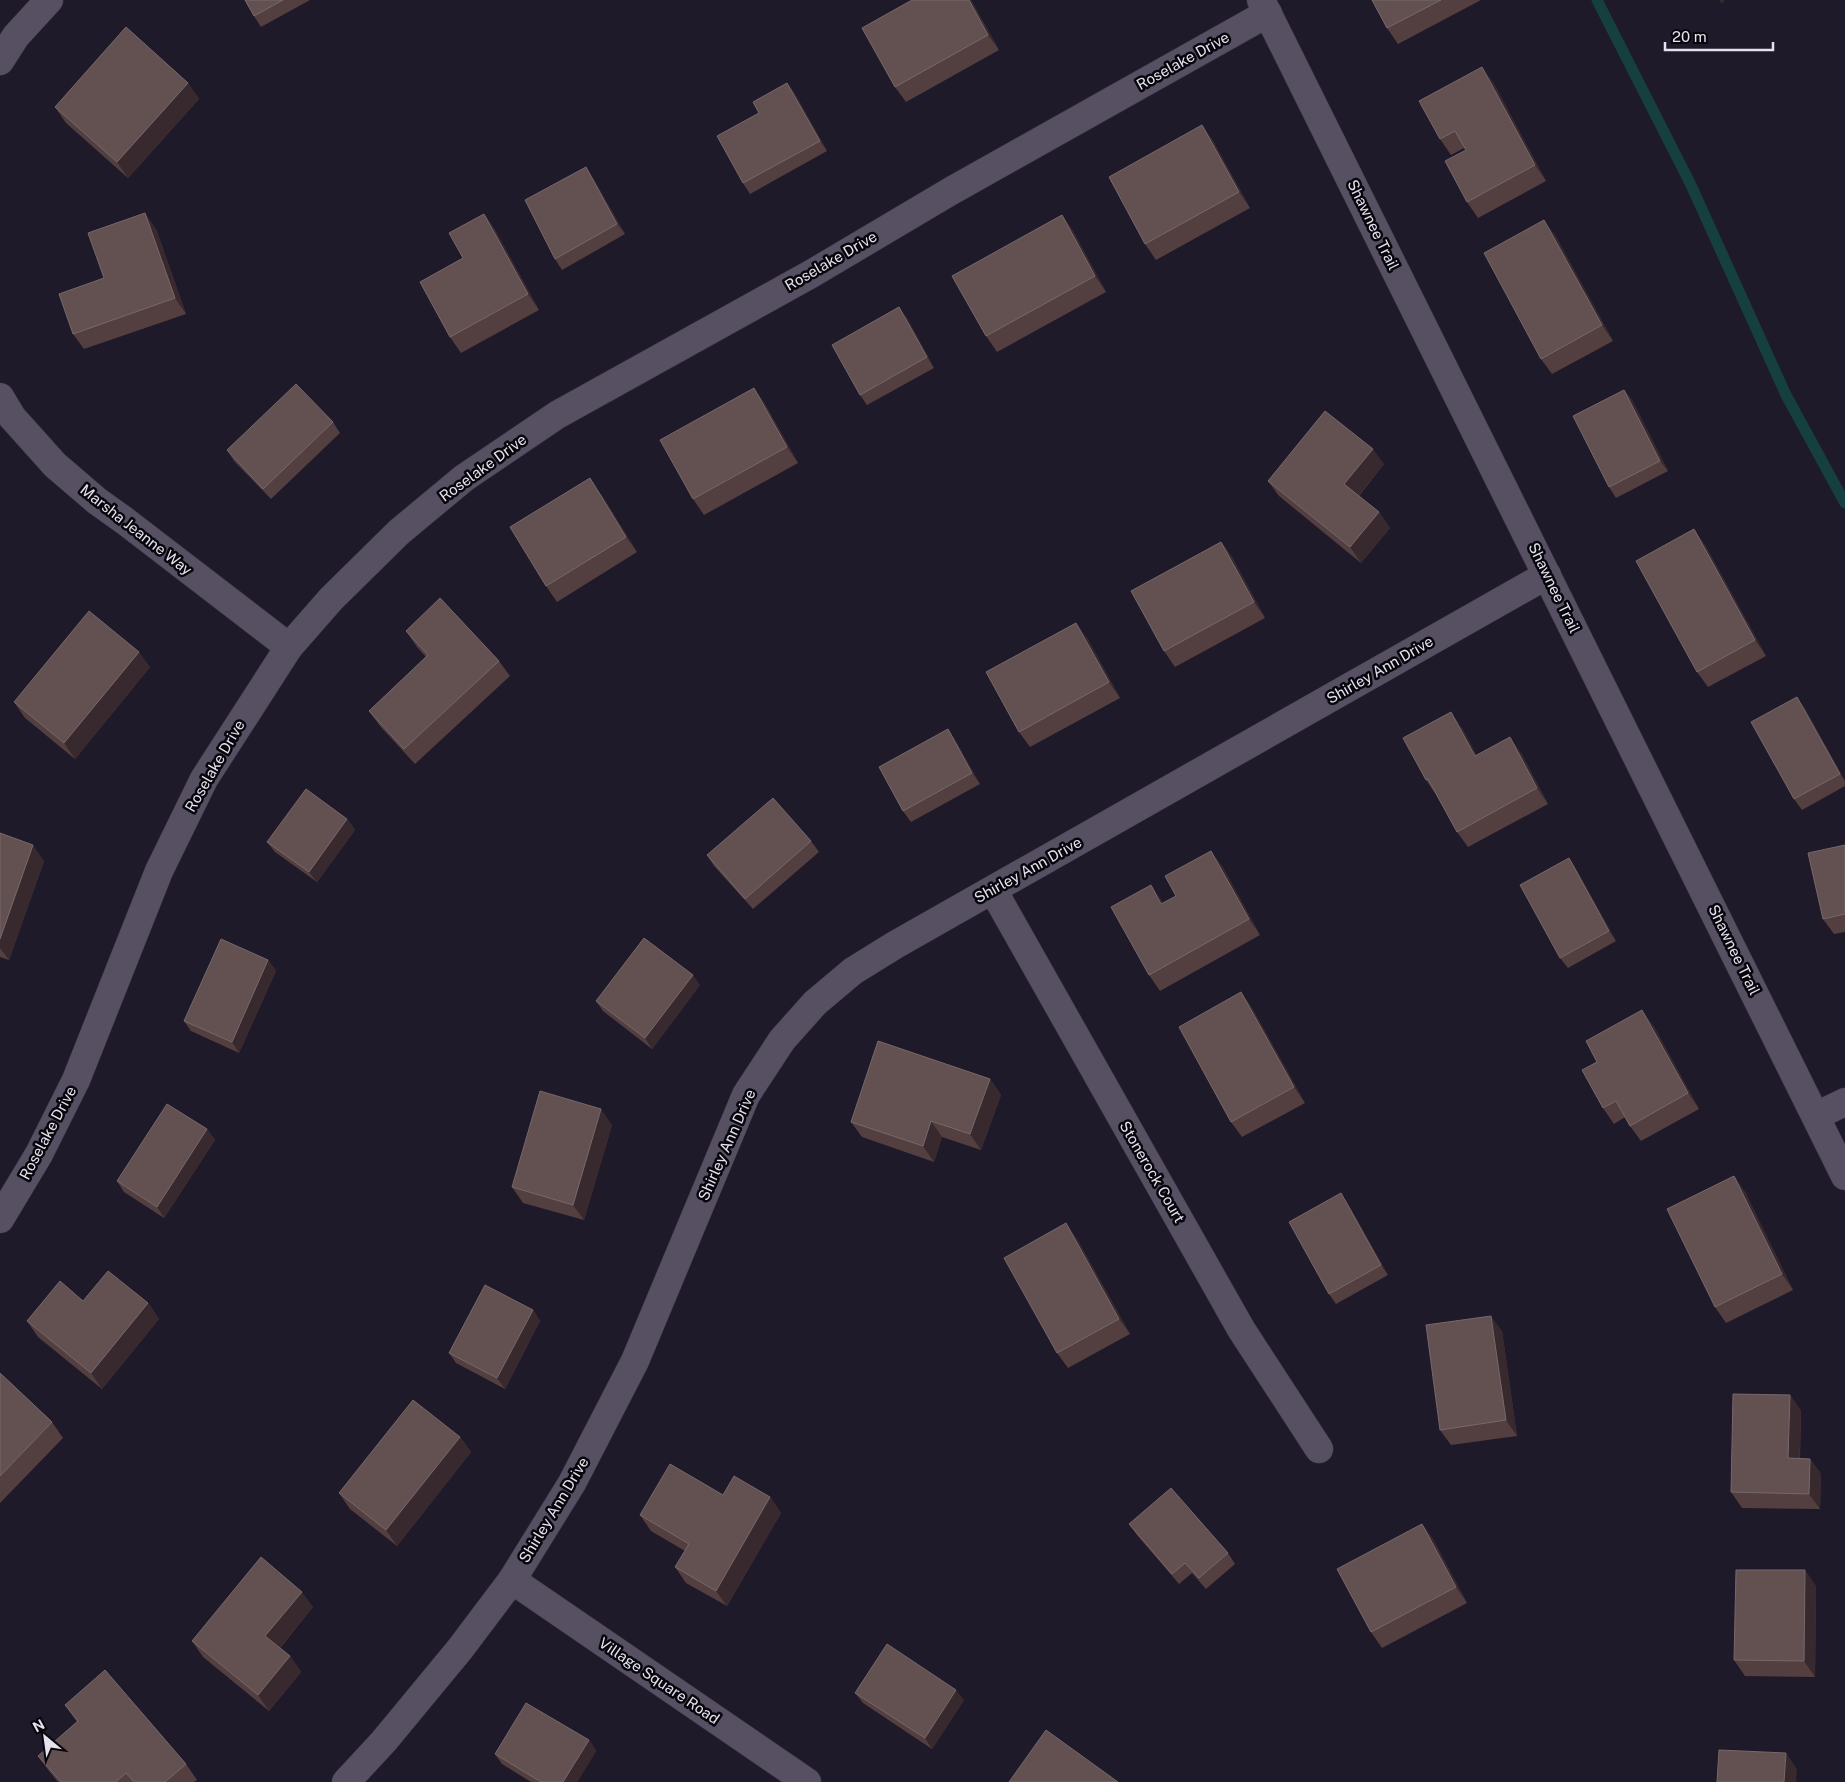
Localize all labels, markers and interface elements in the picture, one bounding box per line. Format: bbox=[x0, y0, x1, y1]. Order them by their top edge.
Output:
scale bar bbox=[1665, 20, 1772, 52]
street label: Roselake Drive bbox=[1134, 28, 1232, 93]
text: 20 m bbox=[1672, 28, 1707, 45]
street label: Shawnee Trail bbox=[1344, 177, 1403, 273]
street label: Roselake Drive bbox=[782, 227, 880, 294]
street label: Roselake Drive bbox=[436, 430, 529, 505]
street label: Marsha Jeanne Way bbox=[77, 481, 195, 578]
street label: Shawnee Trail bbox=[1525, 540, 1584, 636]
street label: Shirley Ann Drive bbox=[1324, 632, 1436, 707]
street label: Roselake Drive bbox=[181, 717, 248, 815]
street label: Shirley Ann Drive bbox=[971, 833, 1084, 906]
street label: Shawnee Trail bbox=[1705, 902, 1764, 998]
street label: Roselake Drive bbox=[16, 1083, 79, 1182]
street label: Shirley Ann Drive bbox=[694, 1086, 759, 1203]
street label: Stonerock Court bbox=[1116, 1118, 1188, 1226]
street label: Shirley Ann Drive bbox=[515, 1454, 592, 1566]
street label: Village Square Road bbox=[596, 1634, 723, 1727]
north arrow bbox=[20, 1712, 70, 1762]
text: N bbox=[30, 1716, 47, 1735]

